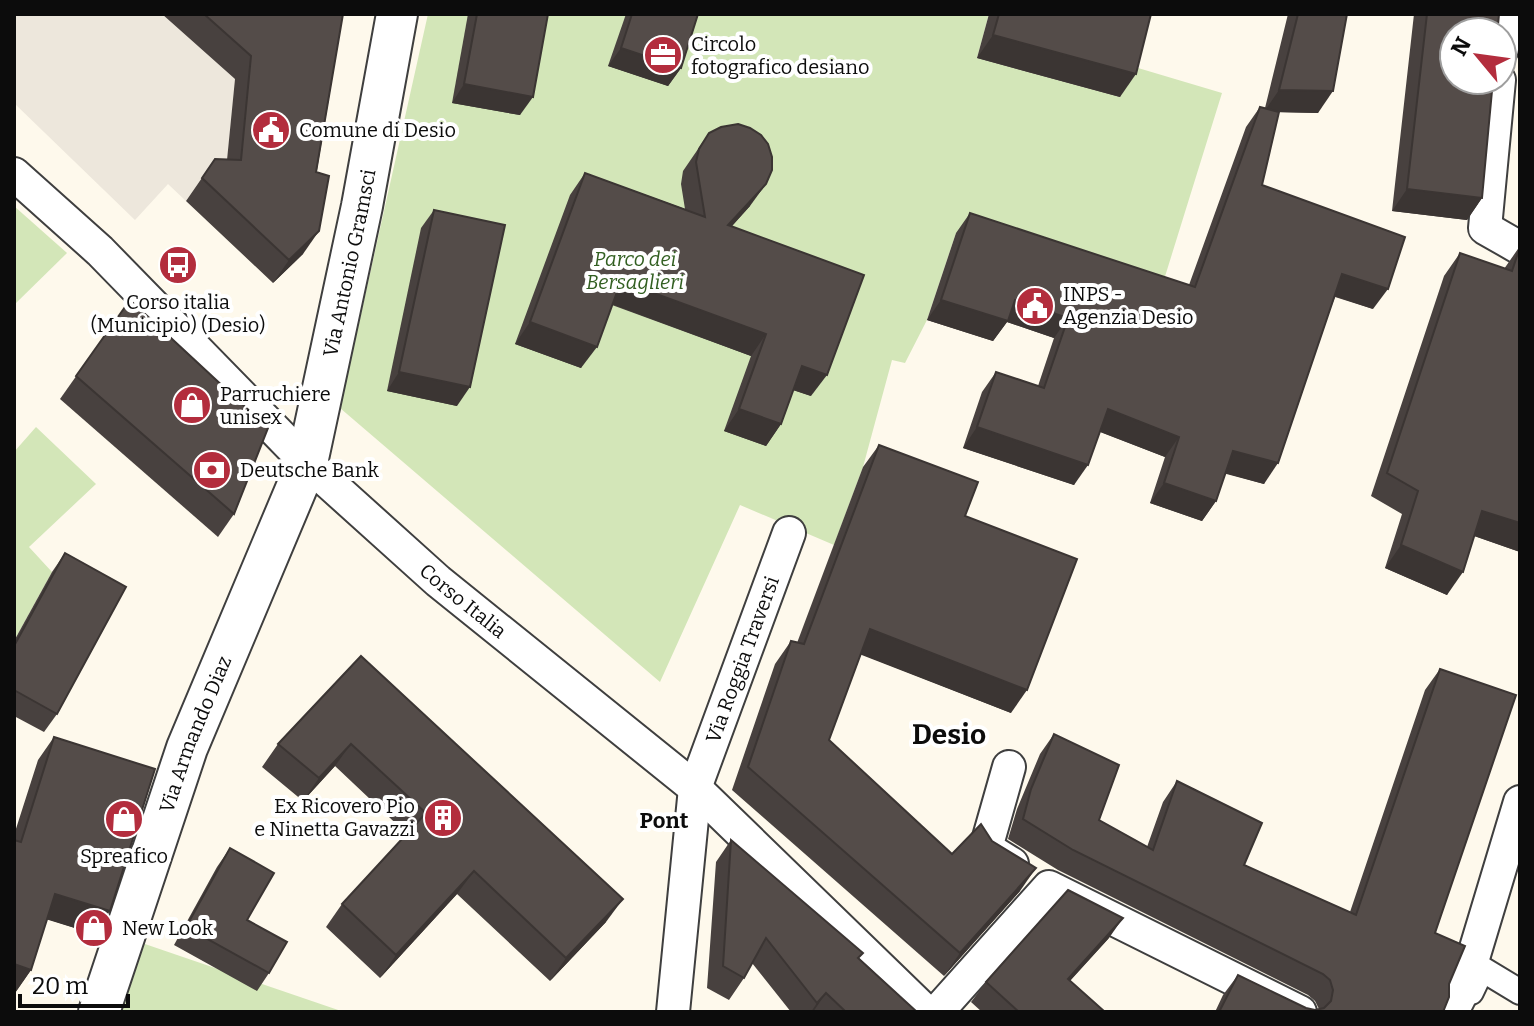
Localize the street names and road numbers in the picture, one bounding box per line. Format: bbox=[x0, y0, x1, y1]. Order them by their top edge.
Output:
street label: Via Antonio Gramsci bbox=[318, 167, 381, 359]
street label: Corso Italia bbox=[415, 558, 511, 643]
street label: Via Roggia Traversi bbox=[701, 573, 784, 746]
street label: Via Armando Diaz bbox=[154, 652, 236, 816]

